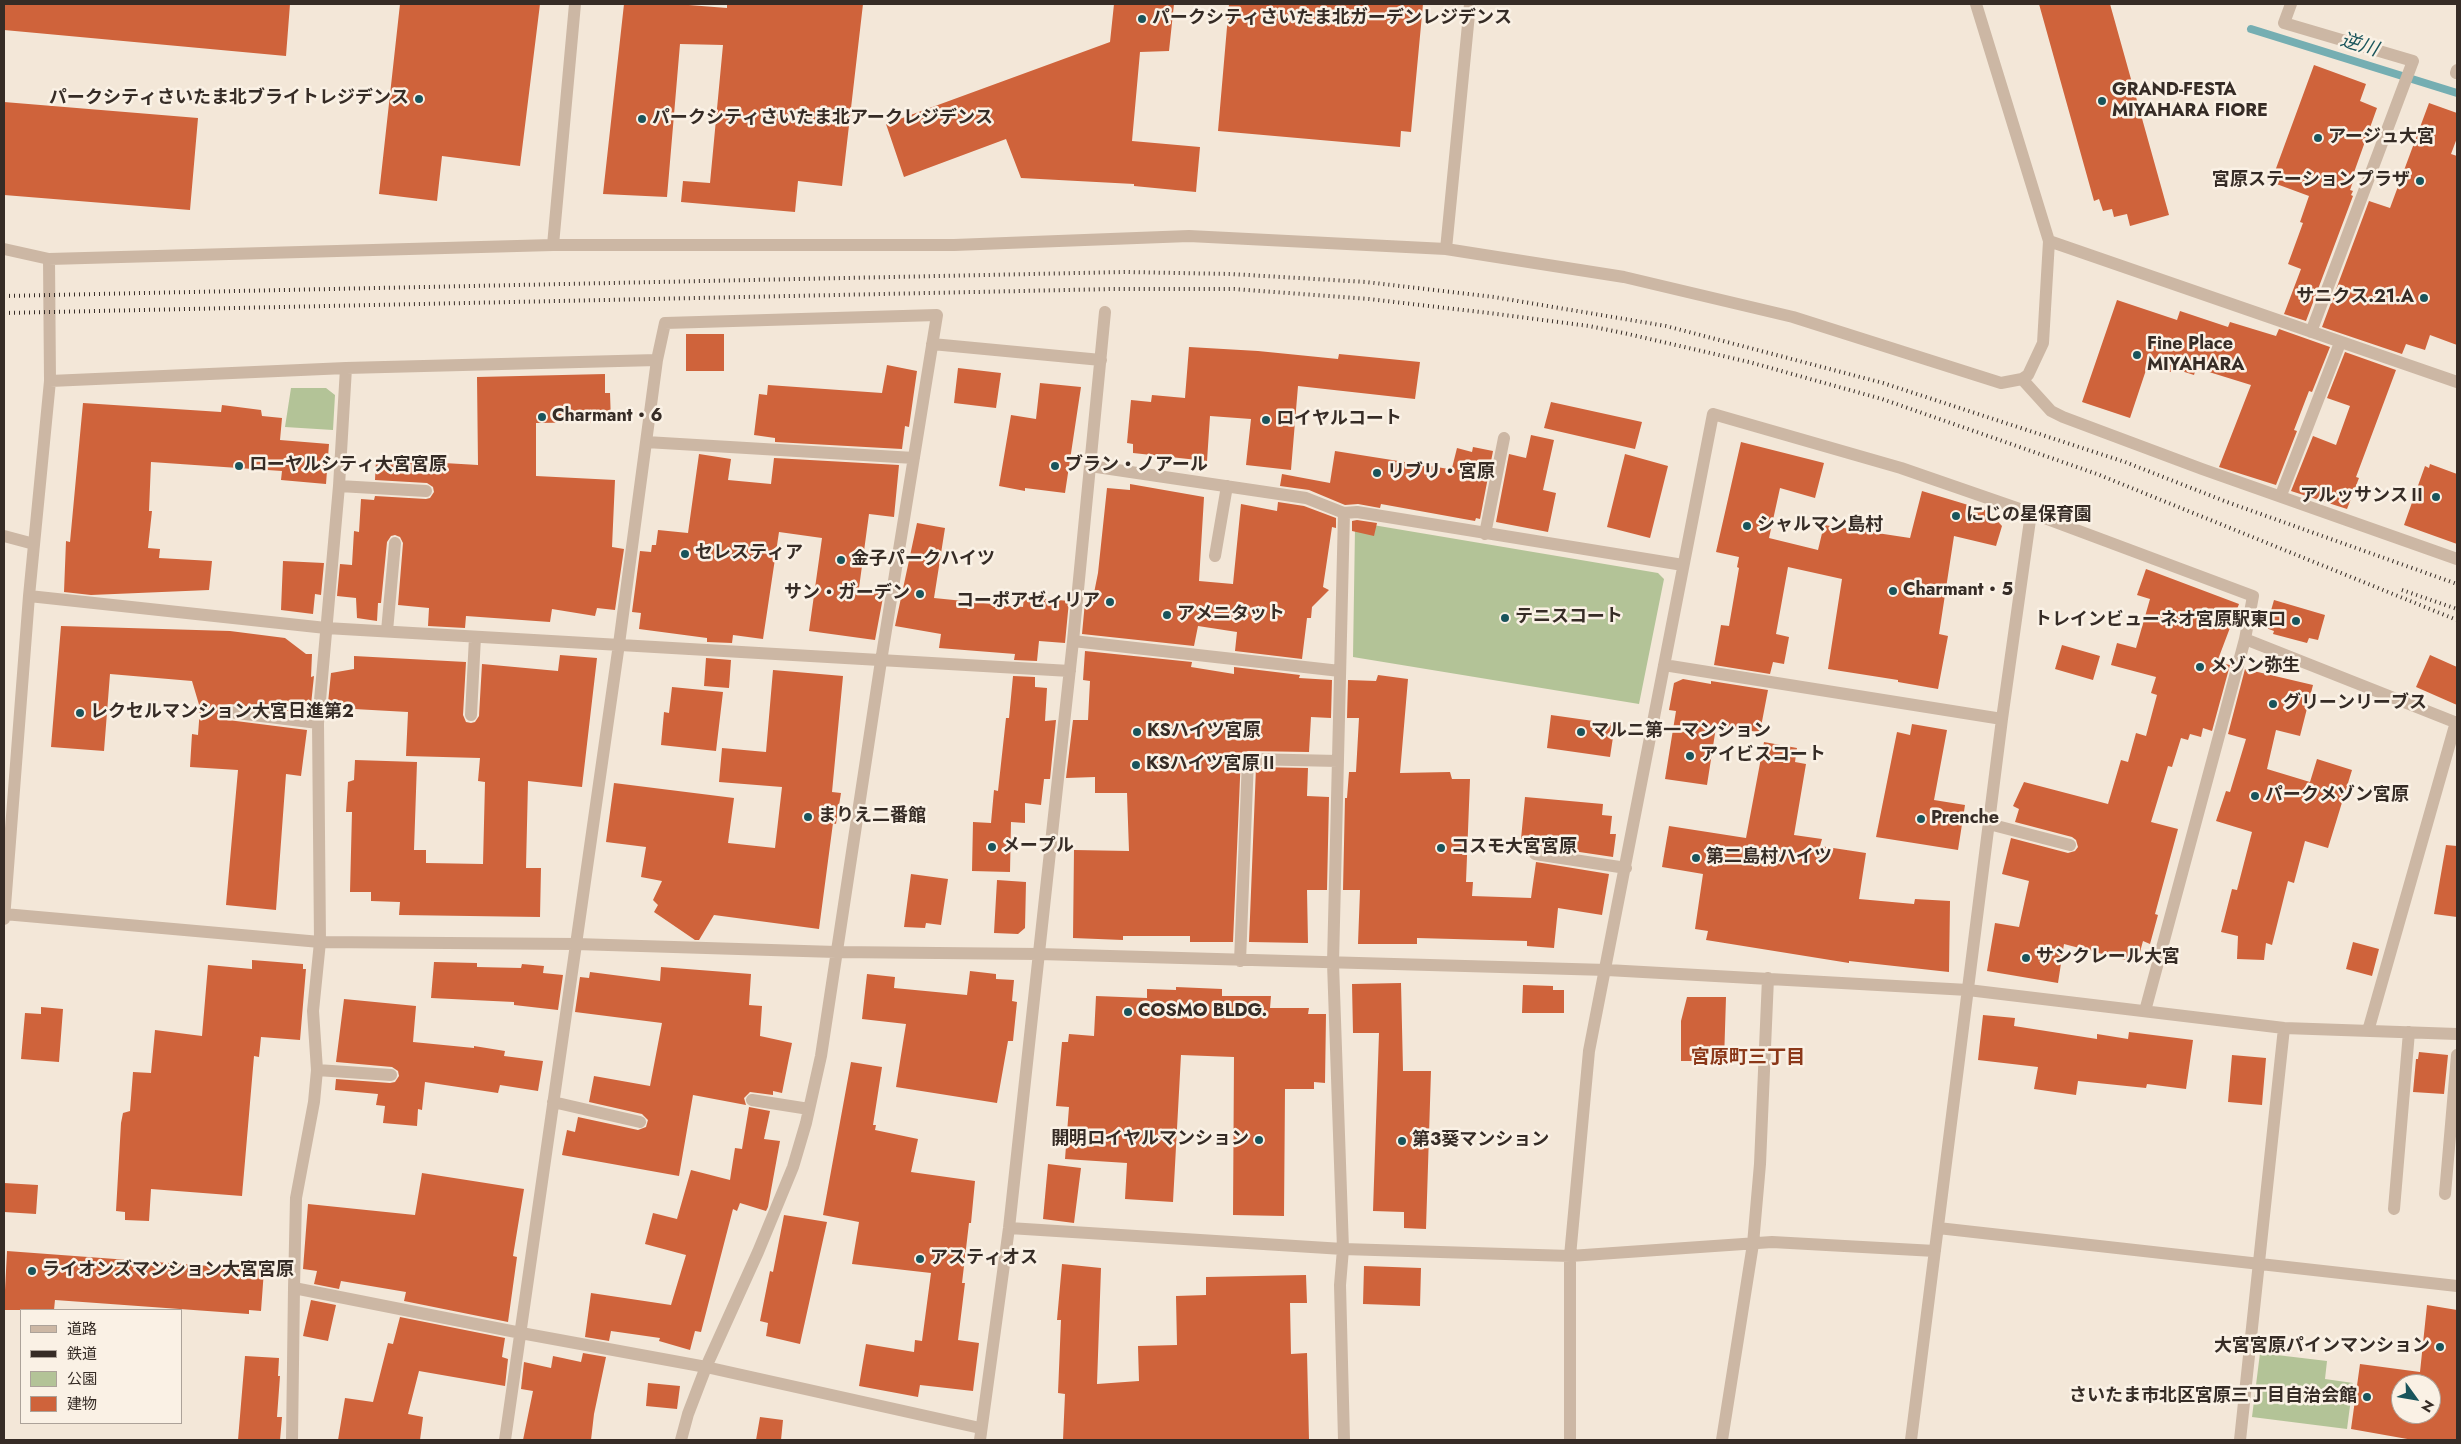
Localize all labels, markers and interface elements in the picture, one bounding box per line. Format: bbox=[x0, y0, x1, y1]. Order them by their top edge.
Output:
place label: パークシティさいたま北ガーデンレジデンス bbox=[1152, 8, 1512, 30]
marker: パークシティさいたま北ガーデンレジデンス bbox=[1136, 13, 1148, 25]
water label: 逆川 bbox=[2337, 30, 2381, 62]
place label: GRAND-FESTA MIYAHARA FIORE bbox=[2112, 80, 2268, 122]
place label: パークシティさいたま北ブライトレジデンス bbox=[49, 88, 409, 110]
marker: パークシティさいたま北ブライトレジデンス bbox=[413, 93, 425, 105]
marker: GRAND-FESTA MIYAHARA FIORE bbox=[2096, 95, 2108, 107]
place label: パークシティさいたま北アークレジデンス bbox=[652, 108, 993, 130]
marker: パークシティさいたま北アークレジデンス bbox=[636, 113, 648, 125]
place label: アージュ大宮 bbox=[2328, 127, 2435, 149]
marker: アージュ大宮 bbox=[2312, 132, 2324, 144]
place label: 宮原ステーションプラザ bbox=[2212, 170, 2410, 192]
marker: 宮原ステーションプラザ bbox=[2414, 175, 2426, 187]
place label: サニクス.21.A bbox=[2296, 287, 2414, 309]
marker: サニクス.21.A bbox=[2418, 292, 2430, 304]
place label: Fine Place MIYAHARA bbox=[2147, 334, 2244, 376]
marker: Fine Place MIYAHARA bbox=[2131, 349, 2143, 361]
place label: Charmant・6 bbox=[552, 406, 663, 428]
place label: ロイヤルコート bbox=[1276, 409, 1402, 431]
marker: Charmant・6 bbox=[536, 411, 548, 423]
marker: ロイヤルコート bbox=[1260, 414, 1272, 426]
place label: ローヤルシティ大宮宮原 bbox=[249, 455, 447, 477]
place label: ブラン・ノアール bbox=[1065, 455, 1208, 477]
marker: ローヤルシティ大宮宮原 bbox=[233, 460, 245, 472]
marker: ブラン・ノアール bbox=[1049, 460, 1061, 472]
place label: リブリ・宮原 bbox=[1387, 462, 1495, 484]
marker: リブリ・宮原 bbox=[1371, 467, 1383, 479]
place label: アルッサンスⅡ bbox=[2300, 486, 2426, 508]
marker: アルッサンスⅡ bbox=[2430, 491, 2442, 503]
place label: にじの星保育園 bbox=[1966, 505, 2092, 527]
marker: にじの星保育園 bbox=[1950, 510, 1962, 522]
place label: シャルマン島村 bbox=[1757, 515, 1883, 537]
marker: シャルマン島村 bbox=[1741, 520, 1753, 532]
place label: セレスティア bbox=[695, 543, 803, 565]
marker: セレスティア bbox=[679, 548, 691, 560]
place label: 金子パークハイツ bbox=[851, 549, 995, 571]
marker: 金子パークハイツ bbox=[835, 554, 847, 566]
place label: Charmant・5 bbox=[1903, 580, 2013, 602]
place label: サン・ガーデン bbox=[784, 583, 910, 605]
marker: Charmant・5 bbox=[1887, 585, 1899, 597]
marker: サン・ガーデン bbox=[914, 588, 926, 600]
place label: コーポアゼィリア bbox=[956, 591, 1100, 613]
marker: コーポアゼィリア bbox=[1104, 596, 1116, 608]
place label: アメニタット bbox=[1177, 604, 1285, 626]
place label: テニスコート bbox=[1515, 607, 1623, 629]
marker: アメニタット bbox=[1161, 609, 1173, 621]
place label: トレインビューネオ宮原駅東口 bbox=[2034, 610, 2286, 632]
marker: テニスコート bbox=[1499, 612, 1511, 624]
marker: トレインビューネオ宮原駅東口 bbox=[2290, 615, 2302, 627]
place label: メゾン弥生 bbox=[2210, 656, 2300, 678]
marker: メゾン弥生 bbox=[2194, 661, 2206, 673]
place label: グリーンリーブス bbox=[2283, 693, 2427, 715]
marker: グリーンリーブス bbox=[2267, 698, 2279, 710]
place label: レクセルマンション大宮日進第2 bbox=[90, 702, 354, 724]
marker: レクセルマンション大宮日進第2 bbox=[74, 707, 86, 719]
place label: KSハイツ宮原 bbox=[1147, 721, 1261, 743]
place label: マルニ第一マンション bbox=[1591, 721, 1771, 743]
marker: KSハイツ宮原 bbox=[1131, 726, 1143, 738]
marker: マルニ第一マンション bbox=[1575, 726, 1587, 738]
place label: アイビスコート bbox=[1700, 745, 1826, 767]
marker: アイビスコート bbox=[1684, 750, 1696, 762]
place label: KSハイツ宮原Ⅱ bbox=[1146, 754, 1278, 776]
marker: KSハイツ宮原Ⅱ bbox=[1130, 759, 1142, 771]
place label: パークメゾン宮原 bbox=[2265, 785, 2409, 807]
marker: パークメゾン宮原 bbox=[2249, 790, 2261, 802]
place label: まりえ二番館 bbox=[818, 806, 926, 828]
place label: Prenche bbox=[1931, 808, 1999, 830]
marker: まりえ二番館 bbox=[802, 811, 814, 823]
marker: Prenche bbox=[1915, 813, 1927, 825]
place label: メープル bbox=[1002, 836, 1074, 858]
place label: コスモ大宮宮原 bbox=[1451, 837, 1577, 859]
marker: メープル bbox=[986, 841, 998, 853]
marker: コスモ大宮宮原 bbox=[1435, 842, 1447, 854]
place label: 第二島村ハイツ bbox=[1706, 847, 1832, 869]
marker: 第二島村ハイツ bbox=[1690, 852, 1702, 864]
place label: サンクレール大宮 bbox=[2036, 947, 2180, 969]
marker: サンクレール大宮 bbox=[2020, 952, 2032, 964]
place label: COSMO BLDG. bbox=[1138, 1001, 1267, 1023]
marker: COSMO BLDG. bbox=[1122, 1006, 1134, 1018]
district label: 宮原町三丁目 bbox=[1691, 1047, 1805, 1069]
place label: 開明ロイヤルマンション bbox=[1051, 1129, 1249, 1151]
place label: 第3葵マンション bbox=[1412, 1130, 1549, 1152]
marker: 開明ロイヤルマンション bbox=[1253, 1134, 1265, 1146]
marker: 第3葵マンション bbox=[1396, 1135, 1408, 1147]
place label: アスティオス bbox=[930, 1248, 1038, 1270]
marker: アスティオス bbox=[914, 1253, 926, 1265]
place label: ライオンズマンション大宮宮原 bbox=[42, 1260, 294, 1282]
marker: ライオンズマンション大宮宮原 bbox=[26, 1265, 38, 1277]
legend bbox=[20, 1309, 182, 1424]
text: 道路 bbox=[67, 1318, 97, 1340]
place label: 大宮宮原パインマンション bbox=[2214, 1336, 2430, 1358]
marker: 大宮宮原パインマンション bbox=[2434, 1341, 2446, 1353]
text: 鉄道 bbox=[67, 1343, 97, 1365]
text: 公園 bbox=[67, 1368, 97, 1390]
north arrow bbox=[2391, 1374, 2441, 1424]
place label: さいたま市北区宮原三丁目自治会館 bbox=[2069, 1386, 2357, 1408]
marker: さいたま市北区宮原三丁目自治会館 bbox=[2361, 1391, 2373, 1403]
text: 建物 bbox=[67, 1393, 97, 1415]
text: N bbox=[2416, 1396, 2439, 1416]

